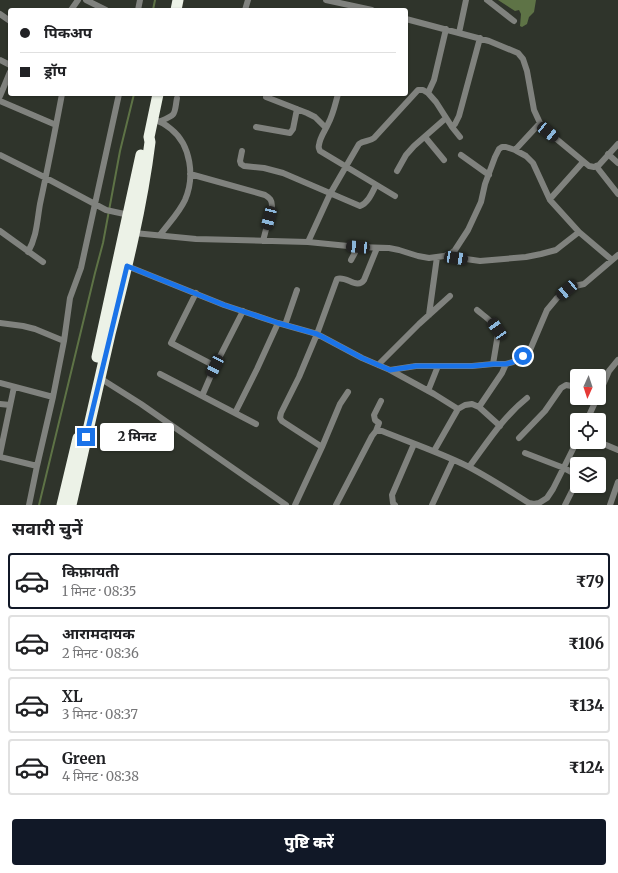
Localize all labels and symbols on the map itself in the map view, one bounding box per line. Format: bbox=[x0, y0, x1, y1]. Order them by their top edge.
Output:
car bbox=[535, 120, 561, 144]
car bbox=[260, 205, 278, 231]
car bbox=[346, 240, 370, 254]
car bbox=[443, 250, 469, 266]
car bbox=[554, 278, 580, 302]
car bbox=[485, 316, 509, 342]
route start bbox=[514, 347, 532, 365]
car bbox=[204, 353, 226, 379]
north arrow bbox=[570, 369, 606, 405]
callout: 2 मिनट bbox=[100, 423, 174, 451]
route end bbox=[77, 428, 95, 446]

